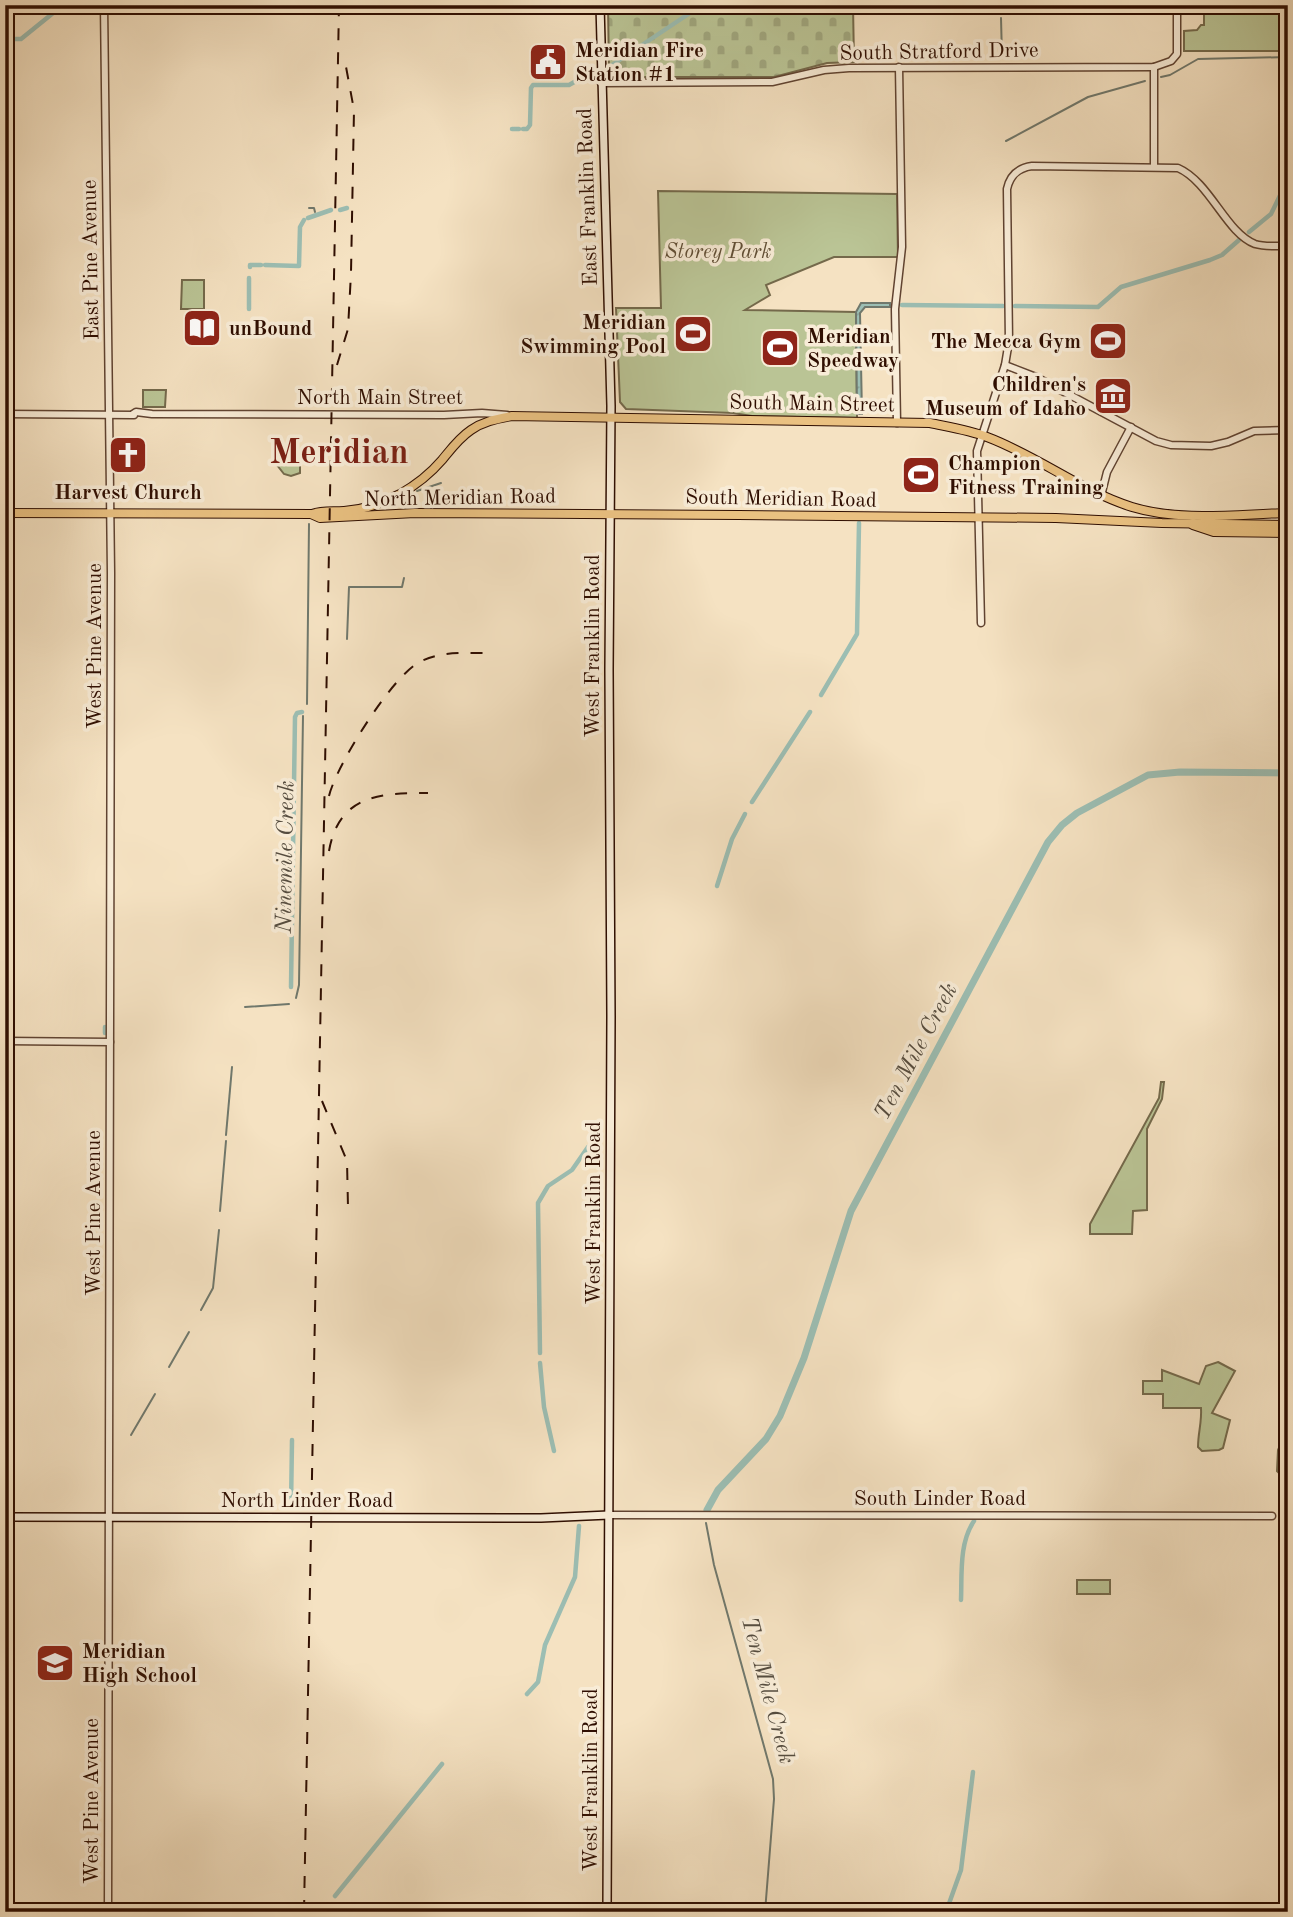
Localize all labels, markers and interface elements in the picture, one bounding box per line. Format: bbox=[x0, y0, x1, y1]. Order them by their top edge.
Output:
street label: South Stratford Drive bbox=[839, 40, 1039, 65]
public building icon: Meridian Fire Station #1 bbox=[527, 41, 569, 83]
place label: Meridian Fire Station #1 bbox=[575, 41, 704, 86]
street label: East Franklin Road bbox=[575, 108, 602, 286]
street label: East Pine Avenue bbox=[80, 179, 103, 341]
park label: Storey Park bbox=[664, 242, 772, 263]
library icon: unBound bbox=[181, 307, 223, 349]
place label: Meridian Swimming Pool bbox=[520, 313, 666, 358]
sports icon: Meridian Swimming Pool bbox=[672, 313, 714, 355]
place label: unBound bbox=[229, 319, 312, 340]
sports icon: The Mecca Gym bbox=[1087, 320, 1129, 362]
sports icon: Meridian Speedway bbox=[759, 327, 801, 369]
place label: Meridian Speedway bbox=[807, 327, 899, 372]
place label: The Mecca Gym bbox=[931, 332, 1081, 353]
place label: Children's Museum of Idaho bbox=[925, 375, 1086, 420]
museum icon: Children's Museum of Idaho bbox=[1092, 375, 1134, 417]
street label: North Main Street bbox=[297, 388, 463, 409]
street label: South Main Street bbox=[729, 393, 895, 416]
church icon: Harvest Church bbox=[107, 434, 149, 476]
district label: Meridian bbox=[269, 436, 409, 471]
sports icon: Champion Fitness Training bbox=[900, 454, 942, 496]
place label: Champion Fitness Training bbox=[948, 454, 1104, 499]
place label: Harvest Church bbox=[54, 483, 202, 504]
street label: North Meridian Road bbox=[364, 486, 556, 511]
street label: South Meridian Road bbox=[685, 487, 877, 512]
street label: West Franklin Road bbox=[583, 554, 604, 738]
street label: West Pine Avenue bbox=[85, 563, 106, 729]
water label: Ninemile Creek bbox=[273, 781, 298, 935]
water label: Ten Mile Creek bbox=[871, 980, 962, 1124]
street label: West Franklin Road bbox=[584, 1121, 605, 1305]
street label: West Pine Avenue bbox=[84, 1130, 105, 1296]
street label: South Linder Road bbox=[854, 1489, 1026, 1510]
street label: North Linder Road bbox=[221, 1491, 393, 1512]
water label: Ten Mile Creek bbox=[737, 1614, 798, 1766]
school or university icon: Meridian High School bbox=[34, 1642, 76, 1684]
place label: Meridian High School bbox=[82, 1642, 197, 1687]
street label: West Franklin Road bbox=[581, 1688, 602, 1872]
street label: West Pine Avenue bbox=[82, 1718, 103, 1884]

